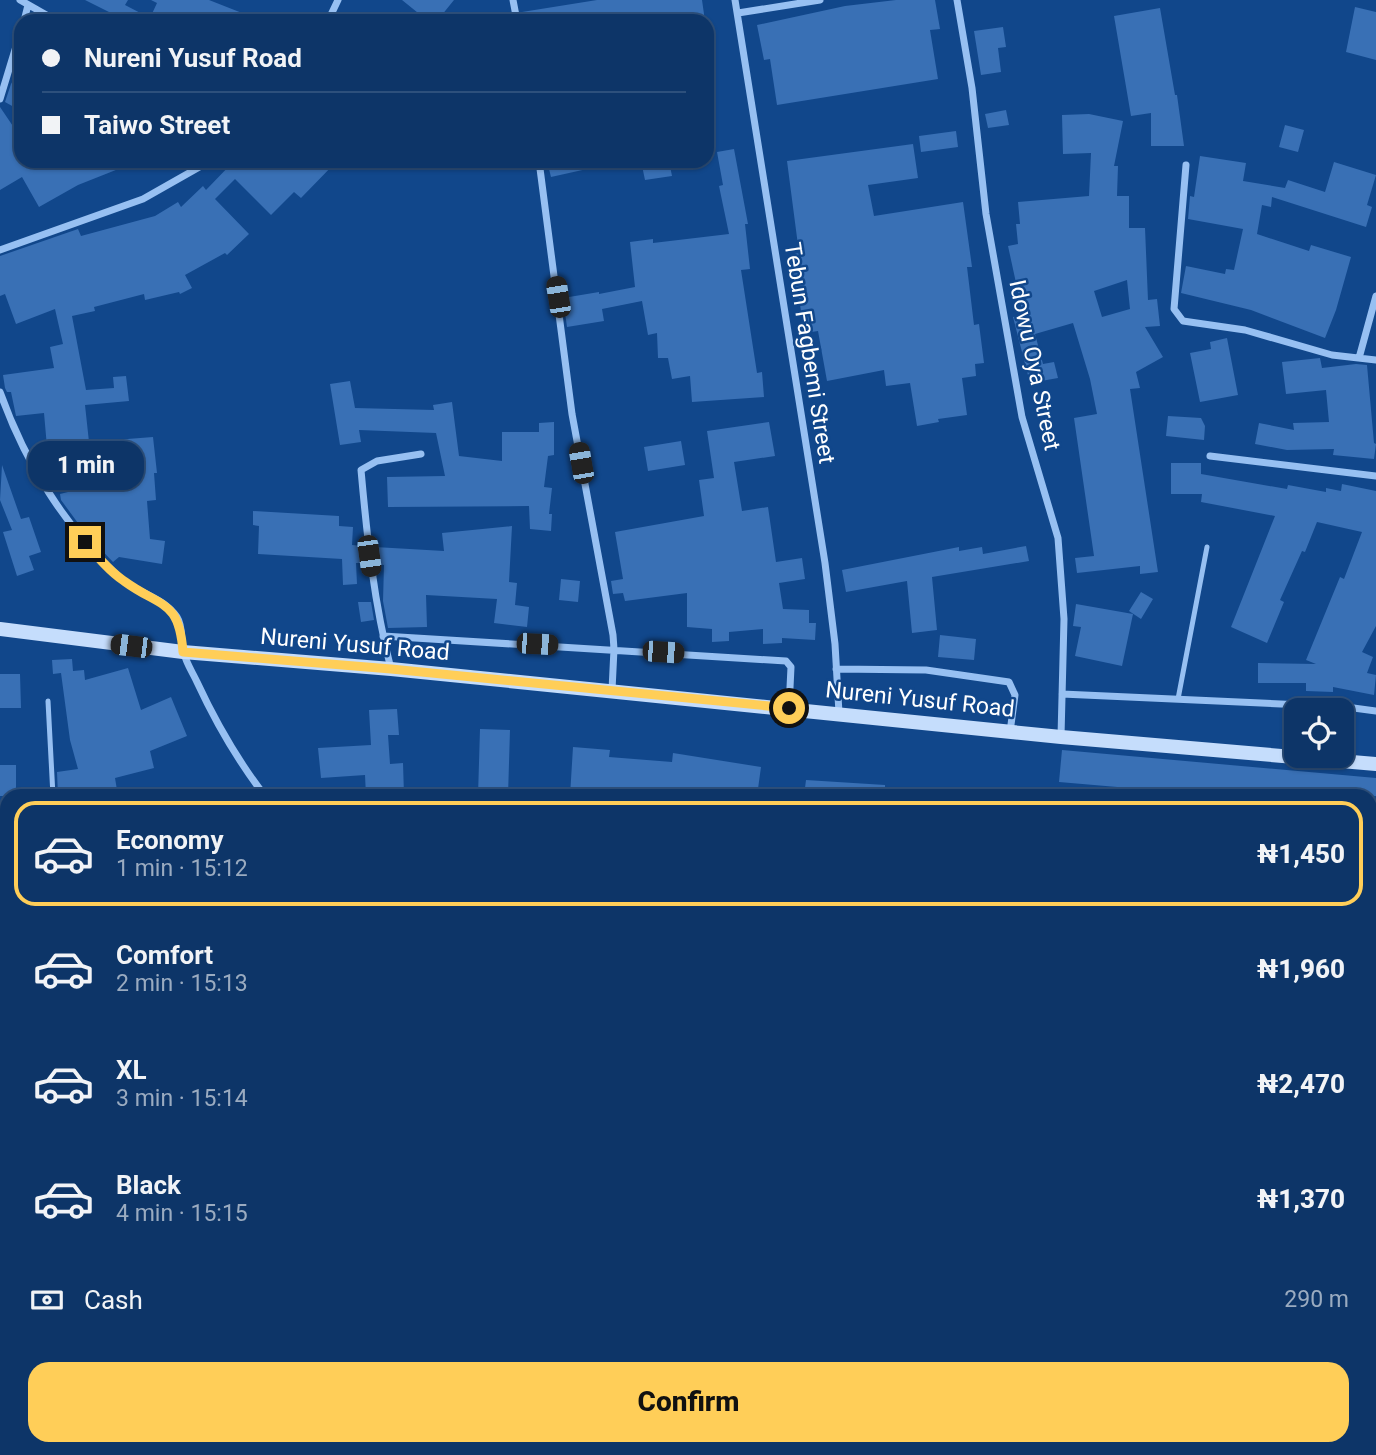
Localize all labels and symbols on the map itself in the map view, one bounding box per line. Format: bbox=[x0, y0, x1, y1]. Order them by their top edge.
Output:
street label: Tebun Fagbemi Street bbox=[779, 240, 840, 466]
car bbox=[545, 275, 572, 319]
street label: Idowu Oya Street bbox=[1003, 277, 1066, 453]
callout: 1 min bbox=[27, 440, 143, 490]
car bbox=[568, 440, 595, 486]
route end bbox=[69, 526, 101, 558]
car bbox=[356, 534, 383, 578]
street label: Nureni Yusuf Road bbox=[259, 623, 451, 666]
car bbox=[516, 632, 559, 656]
car bbox=[109, 633, 154, 659]
car bbox=[642, 640, 685, 664]
street label: Nureni Yusuf Road bbox=[824, 676, 1016, 723]
route start bbox=[773, 692, 805, 724]

